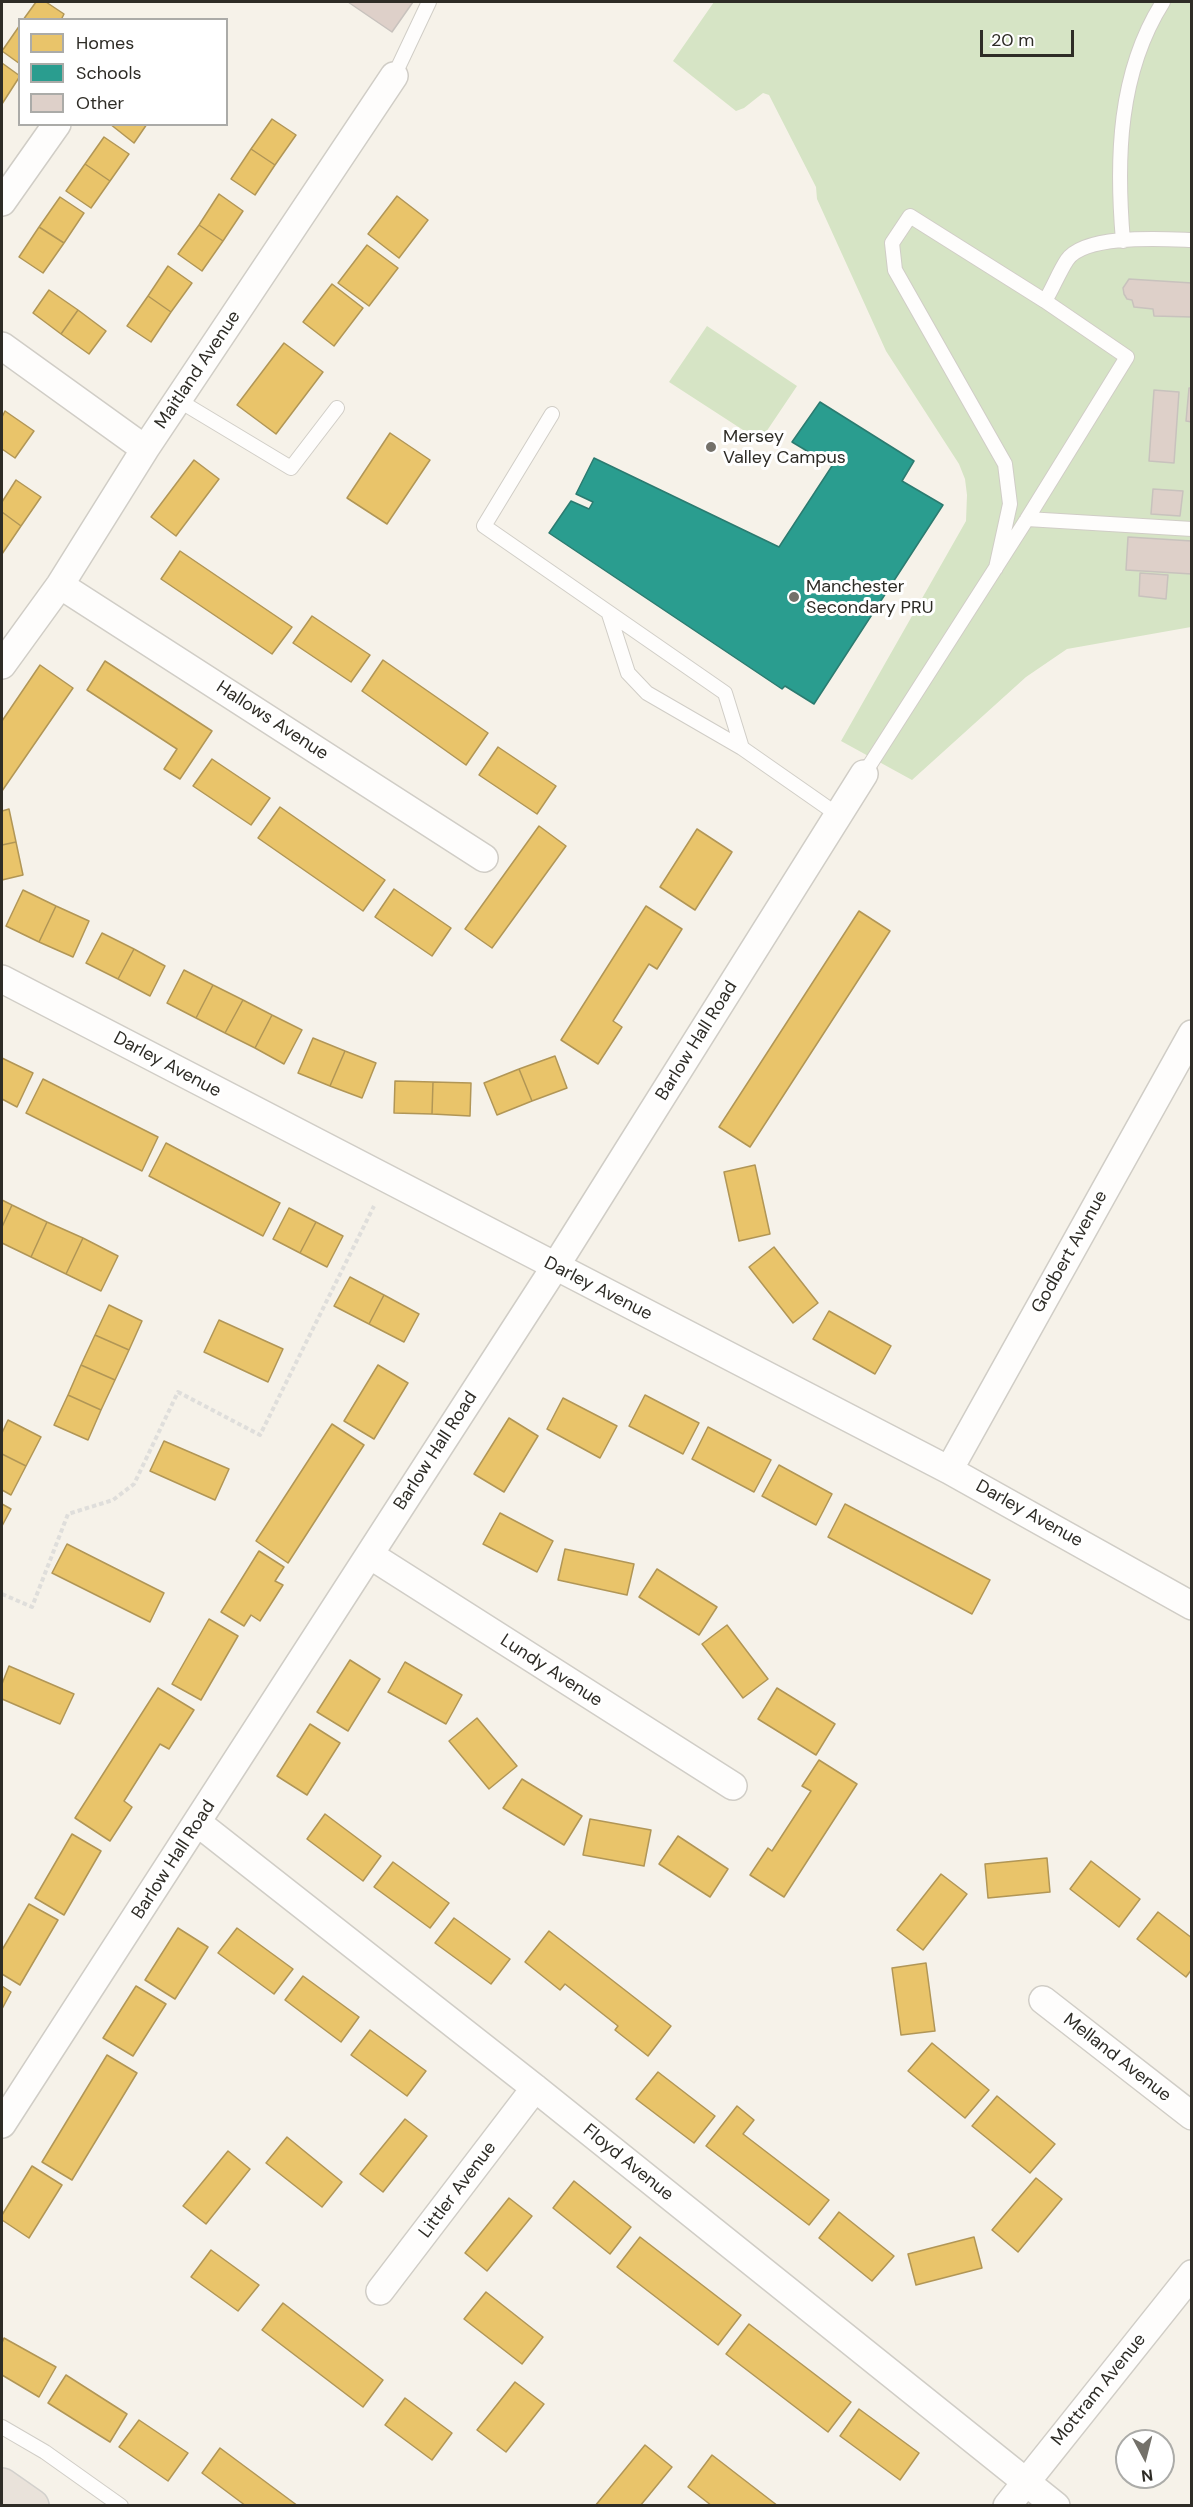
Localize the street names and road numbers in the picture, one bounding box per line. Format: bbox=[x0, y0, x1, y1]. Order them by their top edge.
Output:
street label: Maitland Avenue bbox=[151, 307, 245, 433]
street label: Hallows Avenue bbox=[212, 677, 332, 765]
street label: Barlow Hall Road bbox=[652, 977, 742, 1105]
street label: Darley Avenue bbox=[110, 1028, 224, 1102]
street label: Godbert Avenue bbox=[1027, 1187, 1113, 1317]
street label: Darley Avenue bbox=[540, 1252, 656, 1326]
street label: Barlow Hall Road bbox=[390, 1388, 482, 1514]
street label: Darley Avenue bbox=[972, 1476, 1086, 1552]
street label: Lundy Avenue bbox=[496, 1630, 606, 1712]
street label: Barlow Hall Road bbox=[128, 1797, 220, 1923]
street label: Melland Avenue bbox=[1059, 2009, 1175, 2107]
street label: Floyd Avenue bbox=[578, 2120, 678, 2206]
street label: Littler Avenue bbox=[415, 2138, 501, 2242]
street label: Mottram Avenue bbox=[1047, 2330, 1151, 2450]

